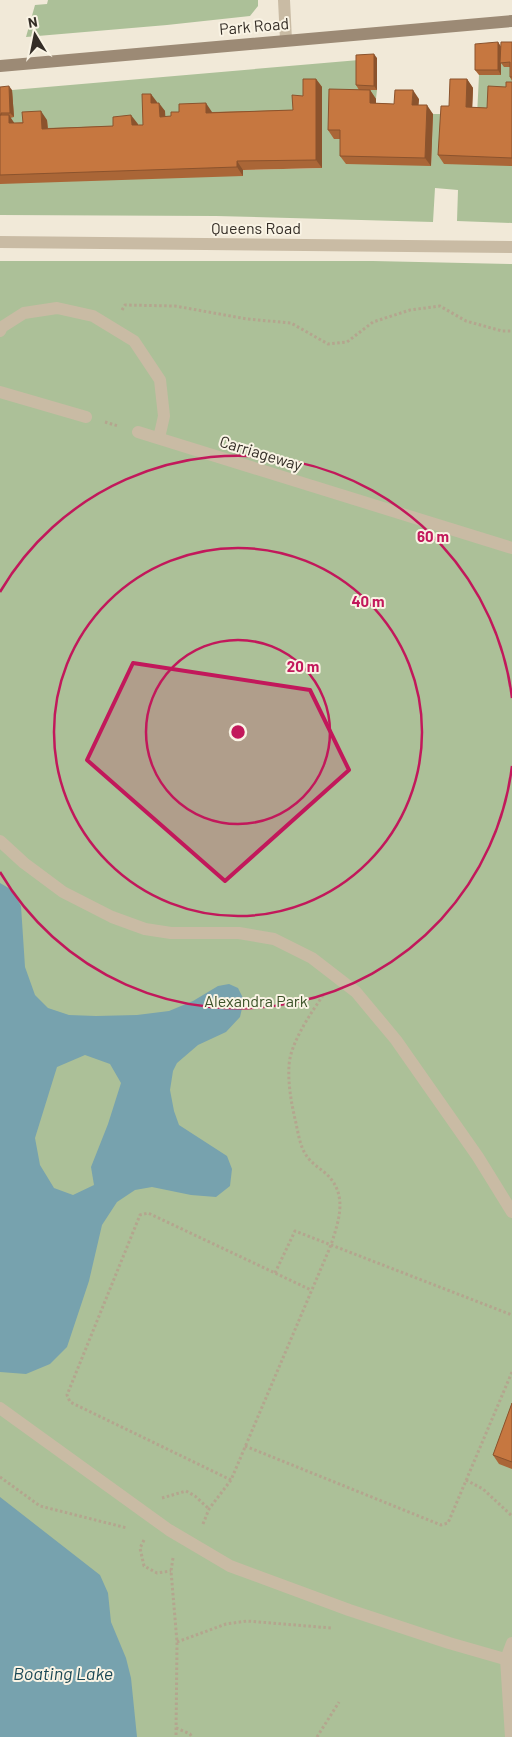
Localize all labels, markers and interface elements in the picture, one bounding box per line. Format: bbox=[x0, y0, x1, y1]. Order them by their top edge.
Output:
north arrow bbox=[10, 10, 60, 60]
text: N bbox=[27, 13, 39, 31]
street label: Park Road bbox=[218, 13, 290, 38]
street label: Queens Road bbox=[211, 218, 301, 237]
street label: Carriageway bbox=[218, 431, 305, 474]
text: 60 m bbox=[417, 527, 449, 545]
text: 40 m bbox=[351, 592, 385, 610]
text: 20 m bbox=[287, 657, 319, 675]
centre of rings bbox=[229, 723, 247, 741]
park label: Alexandra Park bbox=[204, 991, 308, 1010]
water label: Boating Lake bbox=[13, 1662, 113, 1684]

